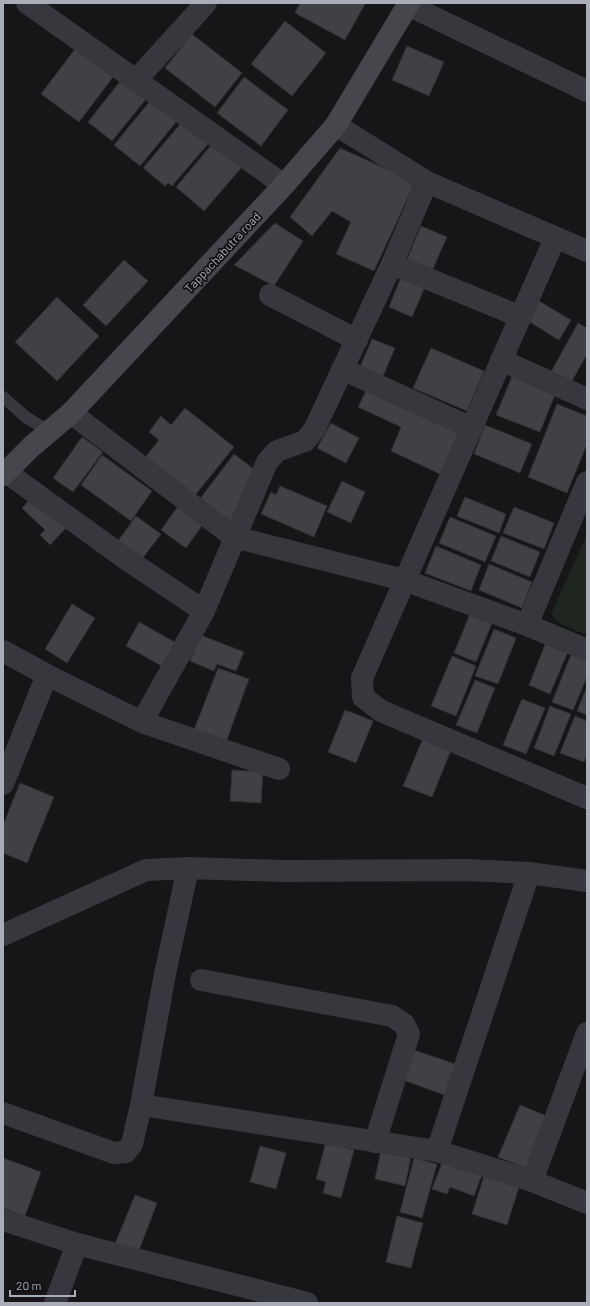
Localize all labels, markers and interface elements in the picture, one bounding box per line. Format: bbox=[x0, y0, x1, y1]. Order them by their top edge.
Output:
street label: Tappachabutra road bbox=[181, 209, 263, 295]
scale bar bbox=[10, 1272, 75, 1298]
text: 20 m bbox=[16, 1278, 42, 1292]

